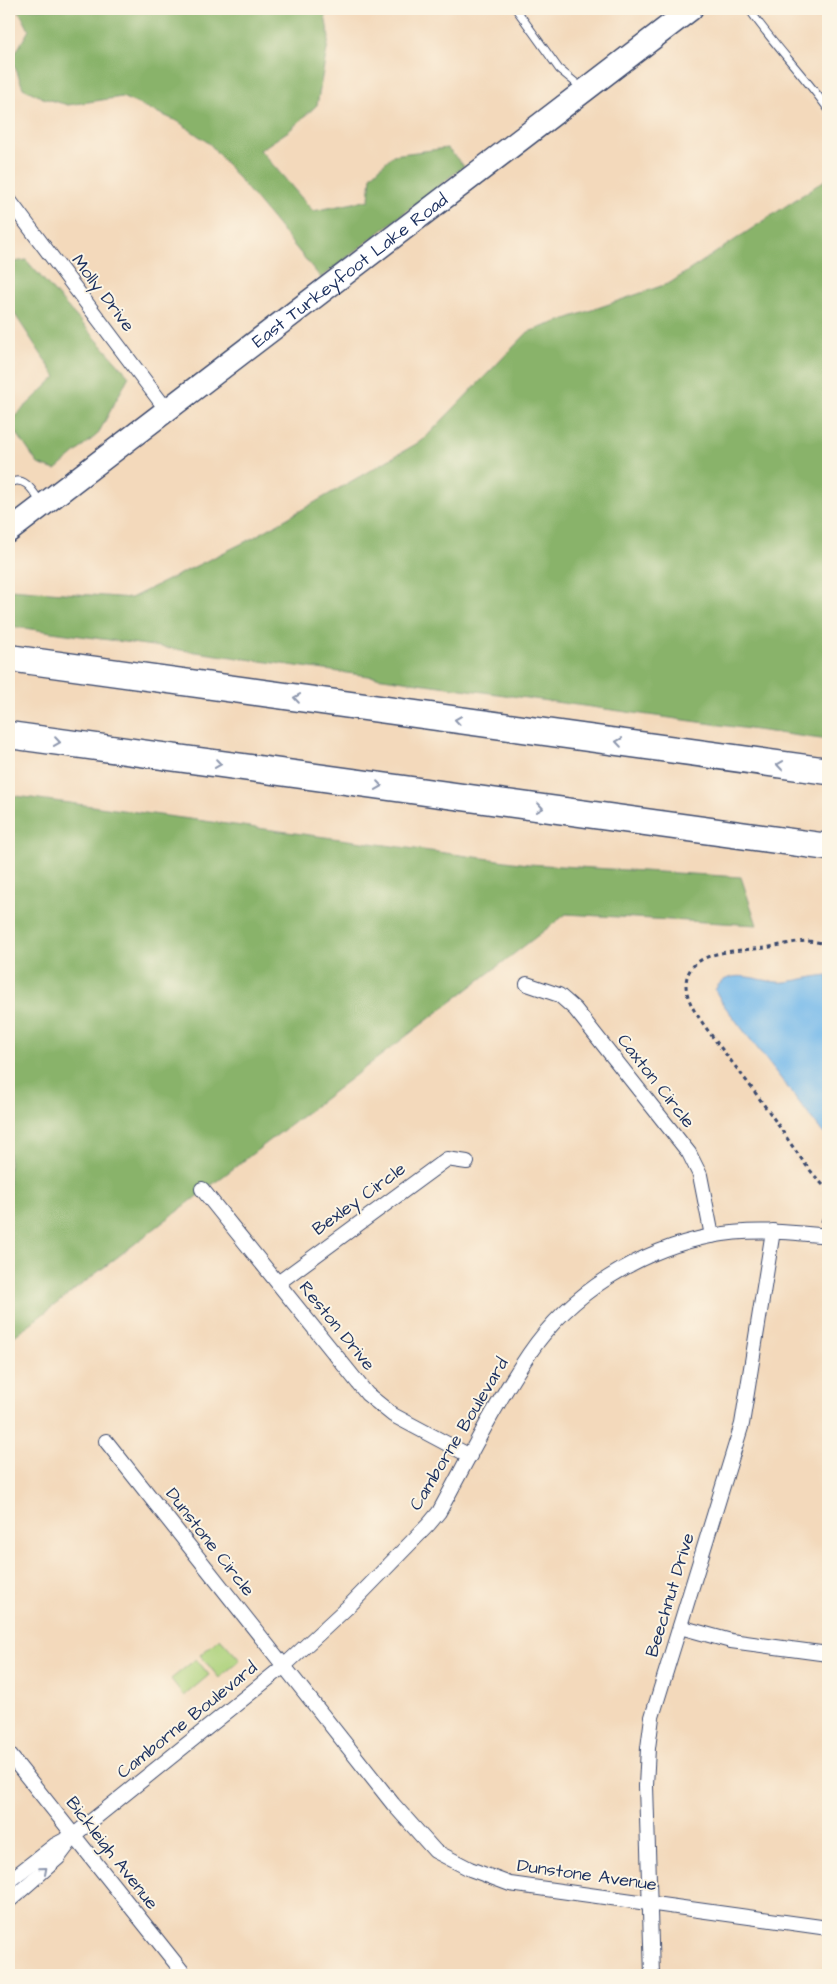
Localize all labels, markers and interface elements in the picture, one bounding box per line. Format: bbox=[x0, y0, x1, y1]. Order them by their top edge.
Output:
street label: East Turkeyfoot Lake Road bbox=[246, 187, 453, 353]
street label: Molly Drive bbox=[65, 249, 141, 338]
one-way arrow bbox=[293, 693, 301, 704]
one-way arrow bbox=[454, 716, 462, 726]
one-way arrow bbox=[53, 736, 61, 746]
one-way arrow bbox=[615, 738, 623, 748]
one-way arrow bbox=[214, 758, 222, 769]
one-way arrow bbox=[776, 760, 784, 770]
one-way arrow bbox=[375, 780, 383, 791]
one-way arrow bbox=[536, 802, 544, 813]
street label: Caxton Circle bbox=[611, 1029, 701, 1134]
street label: Bexley Circle bbox=[307, 1156, 412, 1242]
street label: Reston Drive bbox=[293, 1276, 381, 1376]
street label: Camborne Boulevard bbox=[403, 1353, 515, 1515]
street label: Dunstone Circle bbox=[160, 1482, 261, 1602]
street label: Beechnut Drive bbox=[639, 1530, 701, 1660]
street label: Camborne Boulevard bbox=[111, 1655, 263, 1785]
street label: Bickleigh Avenue bbox=[59, 1791, 164, 1916]
street label: Dunstone Avenue bbox=[516, 1853, 659, 1897]
one-way arrow bbox=[38, 1867, 47, 1876]

